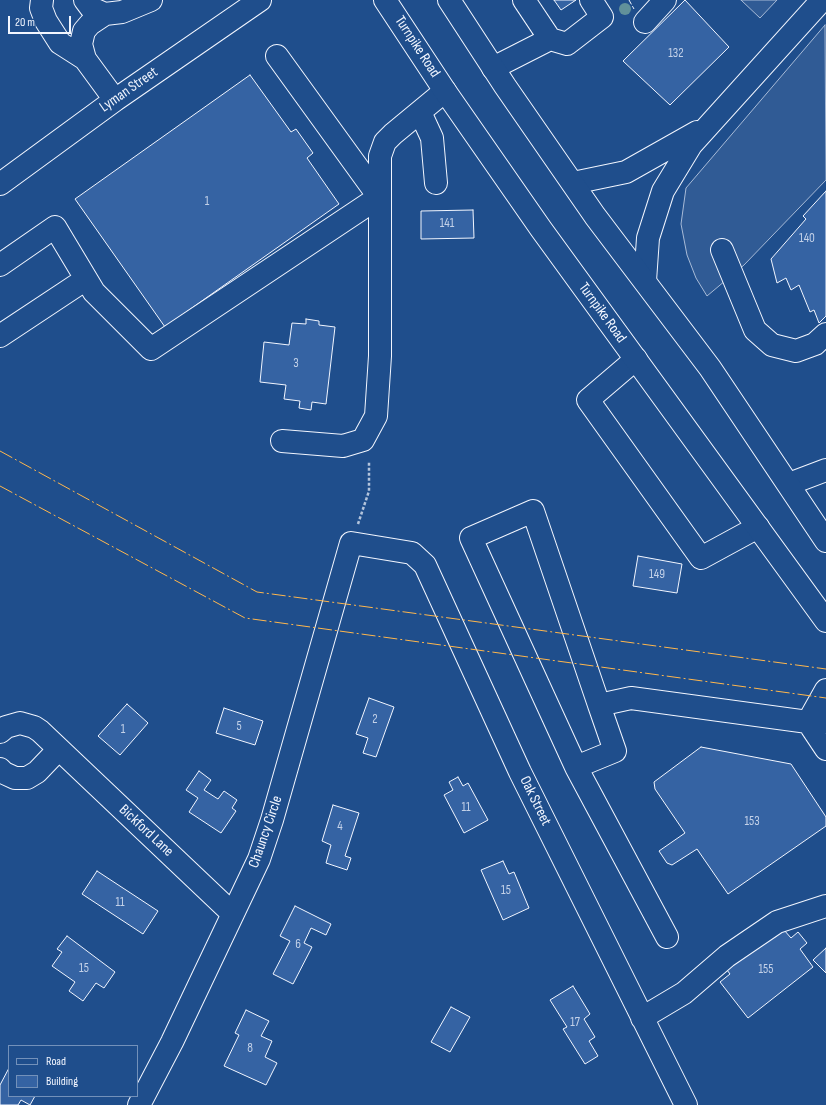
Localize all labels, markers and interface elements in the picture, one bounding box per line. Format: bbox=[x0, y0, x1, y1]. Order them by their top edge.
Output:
scale bar bbox=[10, 8, 73, 34]
street label: Turnpike Road bbox=[390, 13, 444, 81]
text: 20 m bbox=[15, 15, 35, 30]
house number: 132 bbox=[668, 46, 684, 62]
street label: Lyman Street bbox=[96, 63, 162, 117]
house number: 1 bbox=[205, 194, 209, 210]
house number: 141 bbox=[440, 216, 454, 232]
house number: 140 bbox=[799, 231, 815, 247]
street label: Turnpike Road bbox=[574, 279, 630, 347]
house number: 3 bbox=[293, 356, 299, 372]
house number: 149 bbox=[649, 567, 665, 583]
house number: 2 bbox=[372, 712, 378, 728]
house number: 5 bbox=[236, 719, 242, 735]
house number: 1 bbox=[121, 722, 125, 738]
street label: Oak Street bbox=[515, 773, 555, 829]
street label: Chauncy Circle bbox=[245, 794, 287, 870]
house number: 11 bbox=[461, 800, 471, 816]
street label: Bickford Lane bbox=[115, 801, 177, 861]
house number: 153 bbox=[744, 814, 760, 830]
house number: 4 bbox=[337, 819, 343, 835]
house number: 15 bbox=[501, 883, 511, 899]
house number: 11 bbox=[115, 895, 125, 911]
house number: 6 bbox=[295, 937, 301, 953]
house number: 15 bbox=[79, 961, 89, 977]
house number: 155 bbox=[759, 962, 773, 978]
house number: 17 bbox=[570, 1015, 580, 1031]
house number: 8 bbox=[247, 1041, 253, 1057]
legend bbox=[8, 1045, 138, 1097]
text: Road bbox=[46, 1054, 66, 1069]
text: Building bbox=[46, 1074, 78, 1089]

